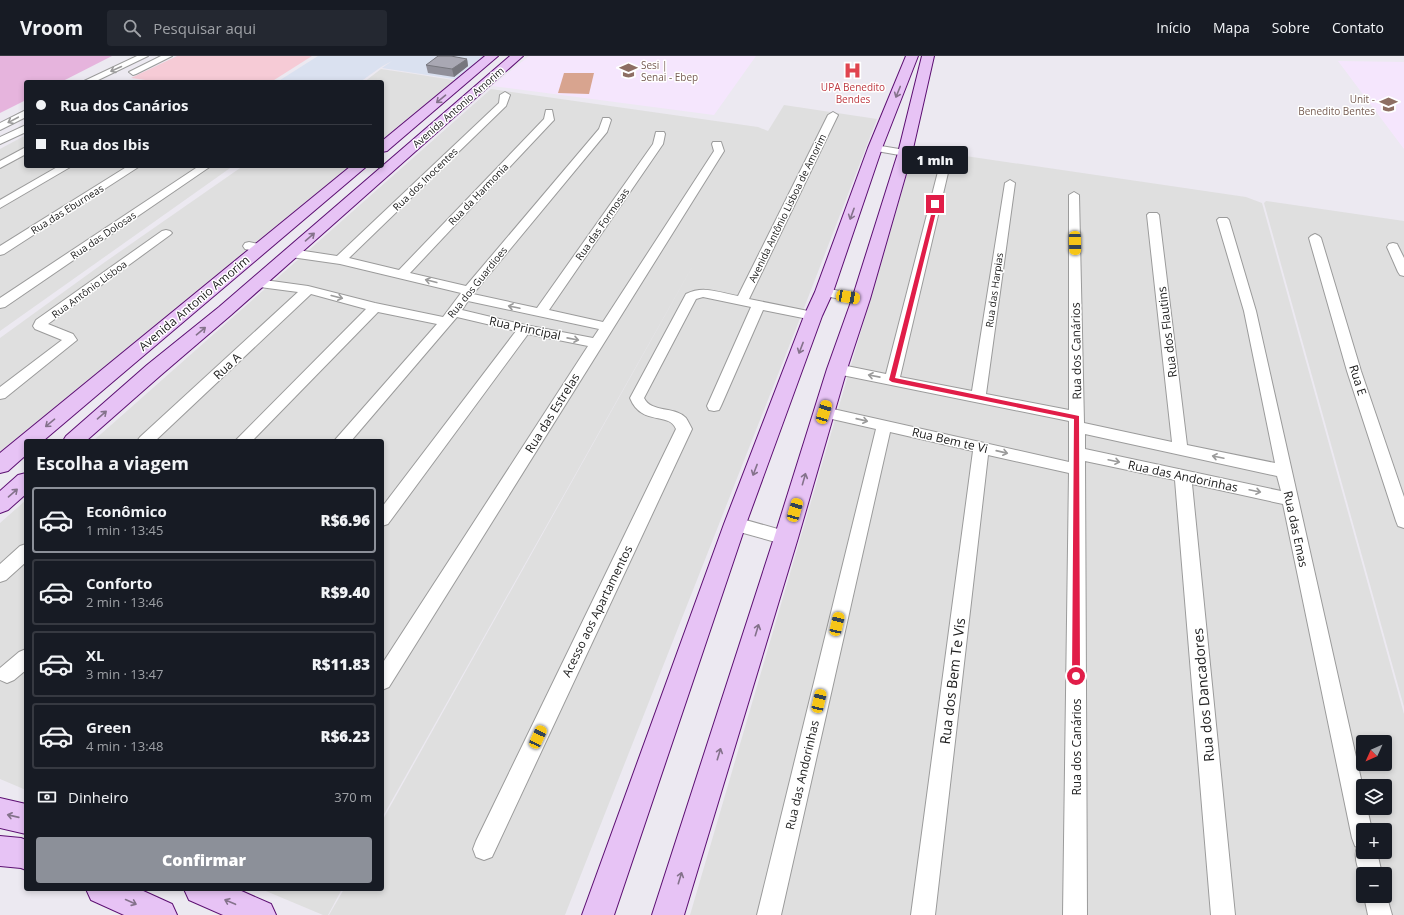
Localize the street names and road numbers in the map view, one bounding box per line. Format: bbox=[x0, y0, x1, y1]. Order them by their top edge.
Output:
street label: Avenida Antonio Amorim bbox=[409, 63, 507, 151]
street label: Avenida Antônio Lisboa de Amorim bbox=[745, 131, 829, 285]
street label: Rua dos Inocentes bbox=[389, 144, 461, 214]
street label: Rua da Harmonia bbox=[445, 160, 511, 228]
street label: Rua das Eburneas bbox=[28, 181, 106, 237]
street label: Rua das Formosas bbox=[572, 185, 632, 263]
street label: Rua das Dolosas bbox=[67, 208, 139, 262]
street label: Rua dos Guardioes bbox=[444, 243, 510, 321]
street label: Rua das Harpias bbox=[982, 251, 1006, 328]
street label: Avenida Antonio Amorim bbox=[135, 252, 253, 354]
street label: Rua Antônio Lisboa bbox=[48, 257, 130, 321]
street label: Rua dos Flautins bbox=[1153, 285, 1181, 378]
street label: Rua dos Canários bbox=[1067, 302, 1085, 400]
street label: Rua Principal bbox=[488, 312, 562, 344]
street label: Rua A bbox=[209, 349, 245, 383]
street label: Rua E bbox=[1345, 363, 1371, 397]
street label: Rua das Estrelas bbox=[521, 370, 583, 456]
street label: Rua Bem te Vi bbox=[910, 423, 990, 457]
street label: Rua das Andorinhas bbox=[1126, 456, 1240, 496]
street label: Rua das Emas bbox=[1280, 489, 1312, 569]
street label: Acesso aos Apartamentos bbox=[558, 542, 636, 680]
street label: Rua dos Bem Te Vis bbox=[935, 616, 969, 745]
street label: Rua dos Dancadores bbox=[1188, 627, 1218, 763]
street label: Rua dos Canários bbox=[1068, 698, 1085, 796]
street label: Rua das Andorinhas bbox=[781, 718, 823, 831]

